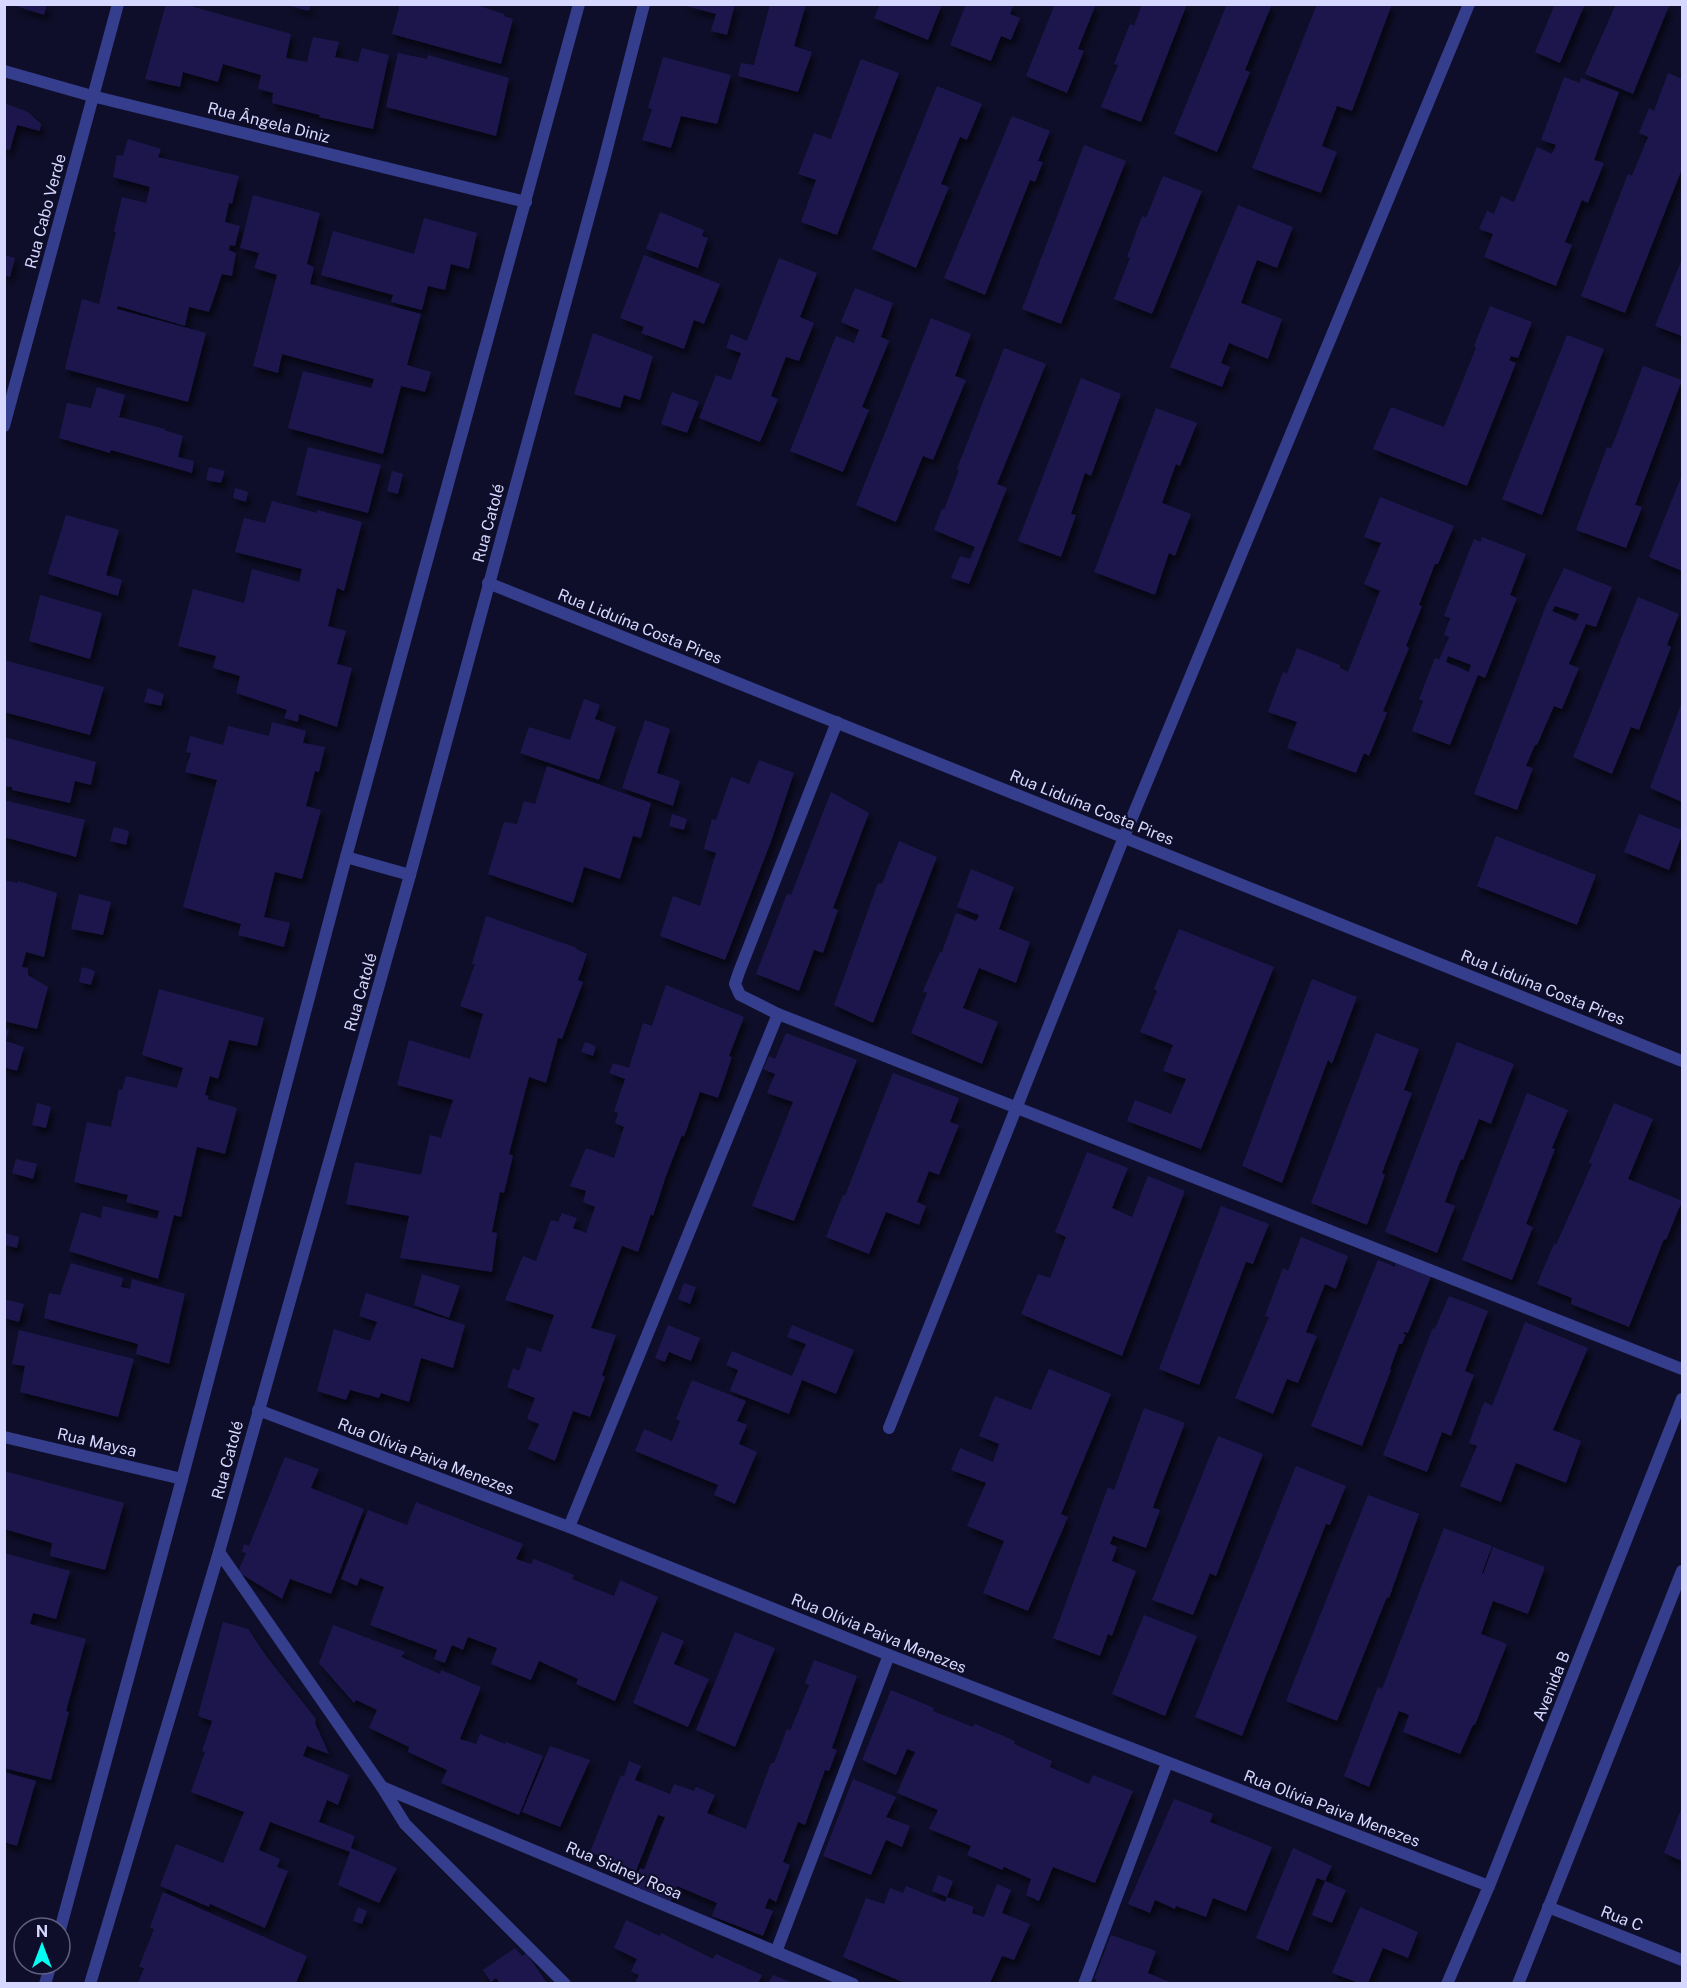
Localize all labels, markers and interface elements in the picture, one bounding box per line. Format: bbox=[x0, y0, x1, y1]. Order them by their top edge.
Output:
street label: Rua Ângela Diniz bbox=[206, 97, 333, 147]
street label: Rua Cabo Verde bbox=[21, 152, 70, 271]
street label: Rua Catolé bbox=[469, 482, 508, 565]
street label: Rua Liduína Costa Pires bbox=[555, 585, 725, 668]
street label: Rua Liduína Costa Pires bbox=[1007, 766, 1177, 849]
street label: Rua Liduína Costa Pires bbox=[1458, 946, 1628, 1029]
street label: Rua Catolé bbox=[340, 951, 381, 1034]
street label: Rua Olívia Paiva Menezes bbox=[335, 1414, 517, 1499]
street label: Rua Catolé bbox=[208, 1419, 247, 1502]
street label: Rua Maysa bbox=[55, 1424, 138, 1461]
street label: Rua Olívia Paiva Menezes bbox=[788, 1590, 969, 1677]
street label: Avenida B bbox=[1529, 1649, 1574, 1724]
street label: Rua Olívia Paiva Menezes bbox=[1241, 1766, 1423, 1851]
street label: Rua Sidney Rosa bbox=[563, 1837, 685, 1903]
street label: Rua C bbox=[1598, 1902, 1646, 1935]
north arrow bbox=[12, 1916, 72, 1976]
text: N bbox=[36, 1922, 48, 1941]

